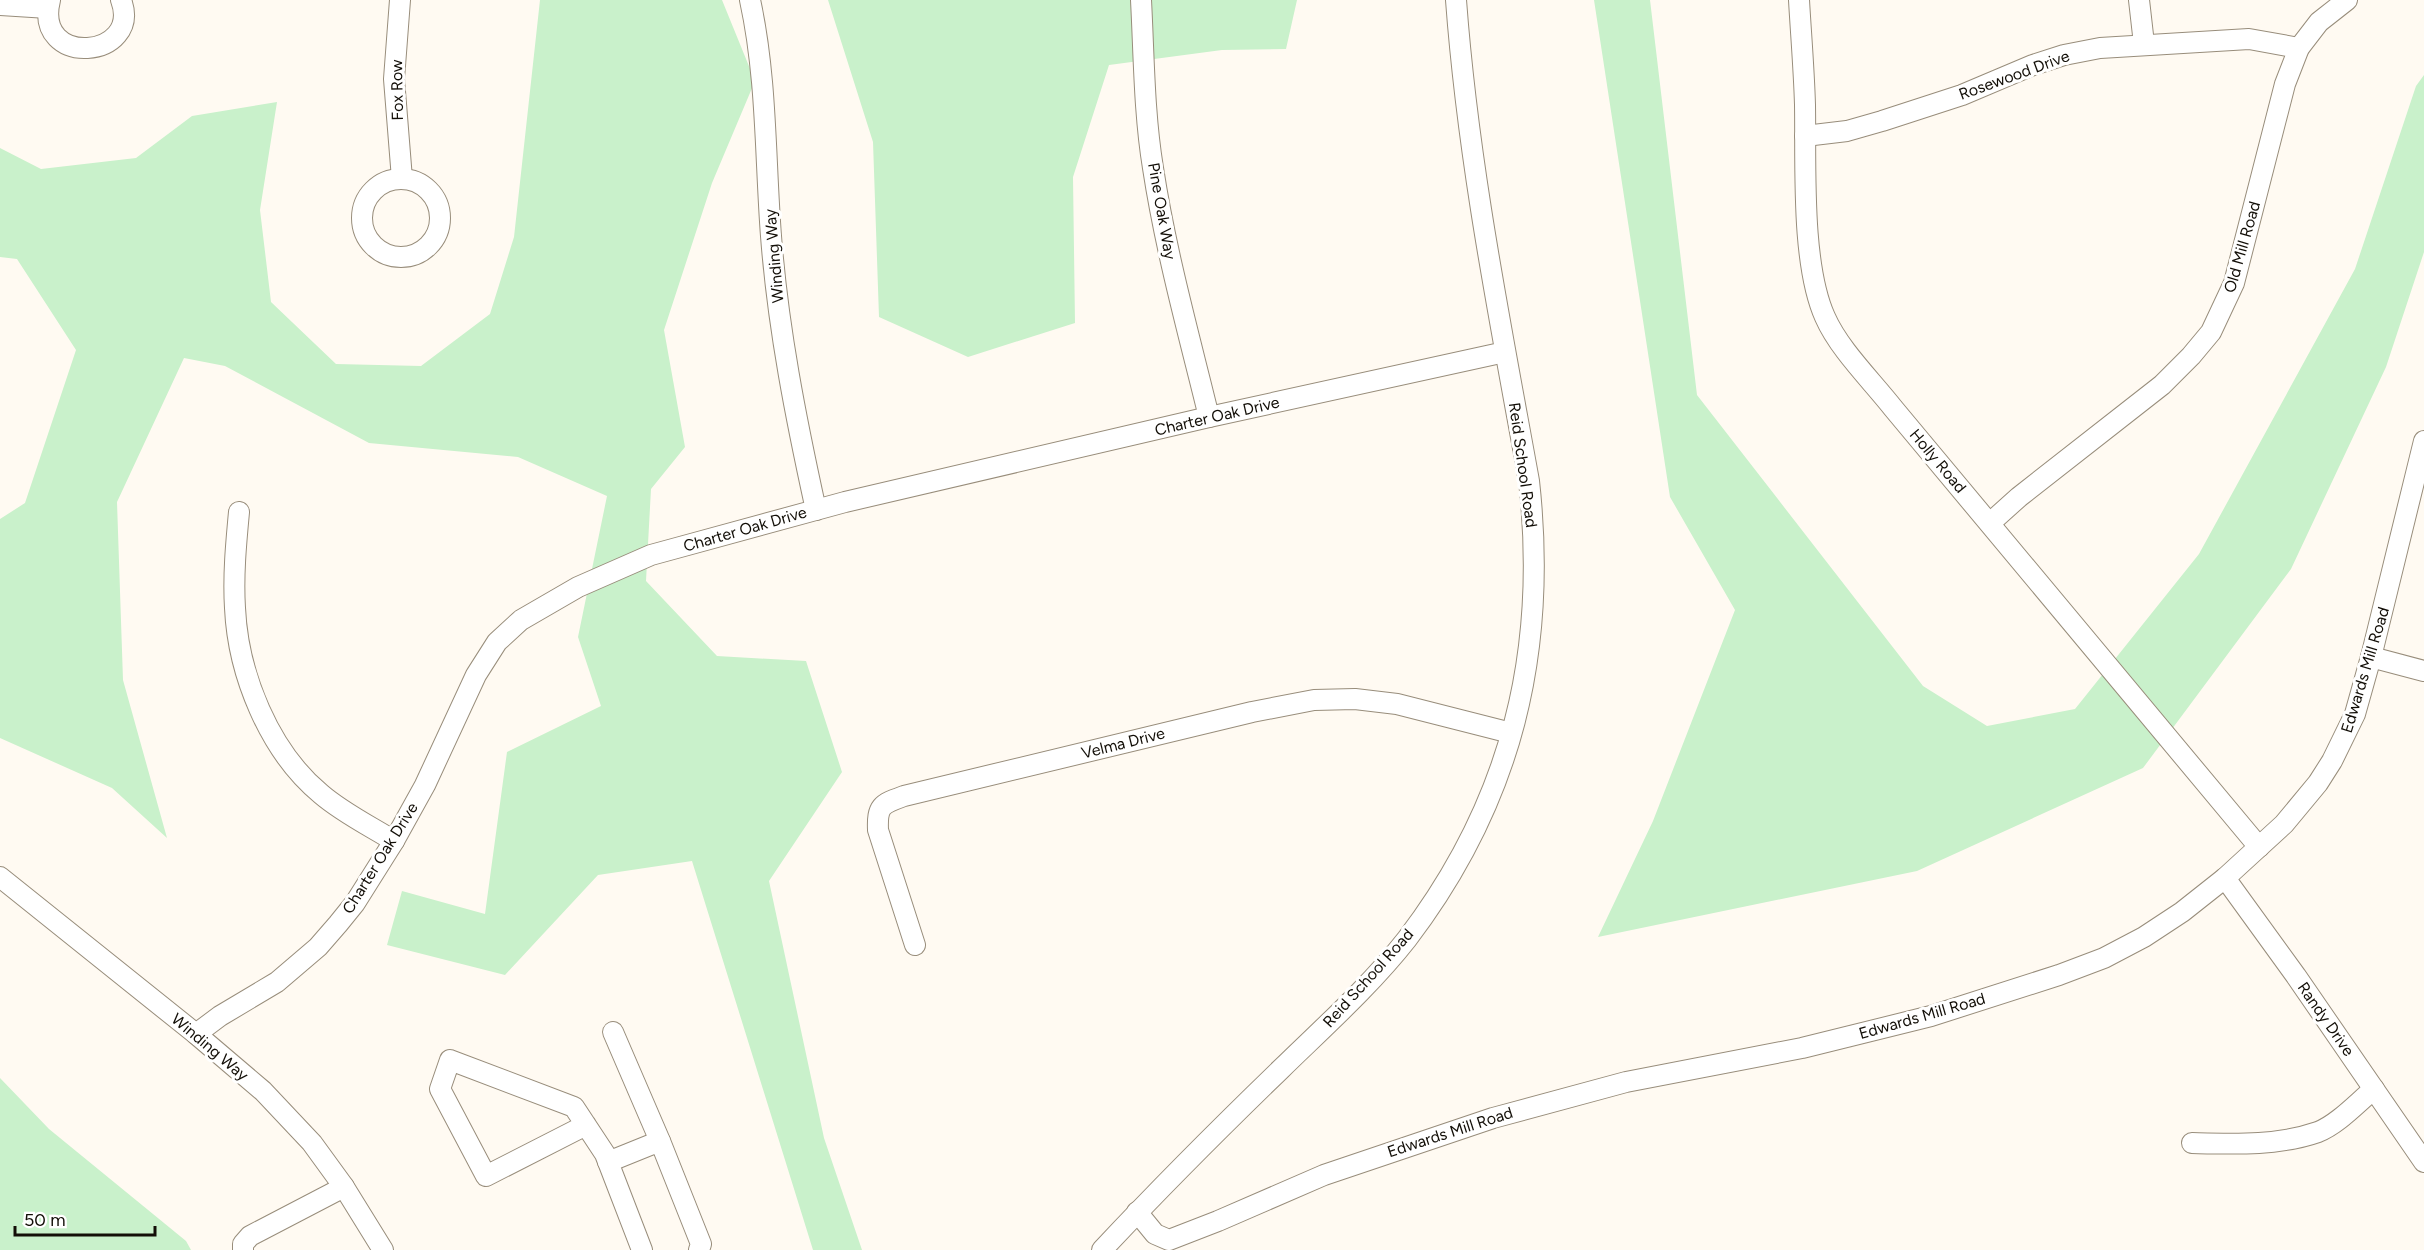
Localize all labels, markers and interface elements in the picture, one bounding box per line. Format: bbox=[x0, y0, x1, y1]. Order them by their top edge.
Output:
street label: Rosewood Drive bbox=[1956, 46, 2072, 104]
street label: Fox Row bbox=[387, 59, 407, 121]
street label: Pine Oak Way bbox=[1144, 161, 1180, 262]
street label: Old Mill Road bbox=[2220, 199, 2264, 295]
street label: Winding Way bbox=[760, 208, 788, 304]
street label: Charter Oak Drive bbox=[1153, 392, 1281, 440]
street label: Reid School Road bbox=[1505, 401, 1541, 529]
street label: Holly Road bbox=[1906, 425, 1970, 497]
street label: Charter Oak Drive bbox=[681, 502, 809, 556]
street label: Edwards Mill Road bbox=[2337, 605, 2393, 735]
street label: Velma Drive bbox=[1079, 723, 1167, 763]
street label: Charter Oak Drive bbox=[338, 799, 422, 917]
street label: Reid School Road bbox=[1319, 925, 1417, 1031]
street label: Randy Drive bbox=[2294, 978, 2359, 1060]
street label: Edwards Mill Road bbox=[1857, 989, 1987, 1043]
street label: Winding Way bbox=[168, 1009, 253, 1085]
street label: Edwards Mill Road bbox=[1385, 1103, 1515, 1161]
scale bar bbox=[15, 1199, 154, 1237]
text: 50 m bbox=[24, 1209, 66, 1231]

